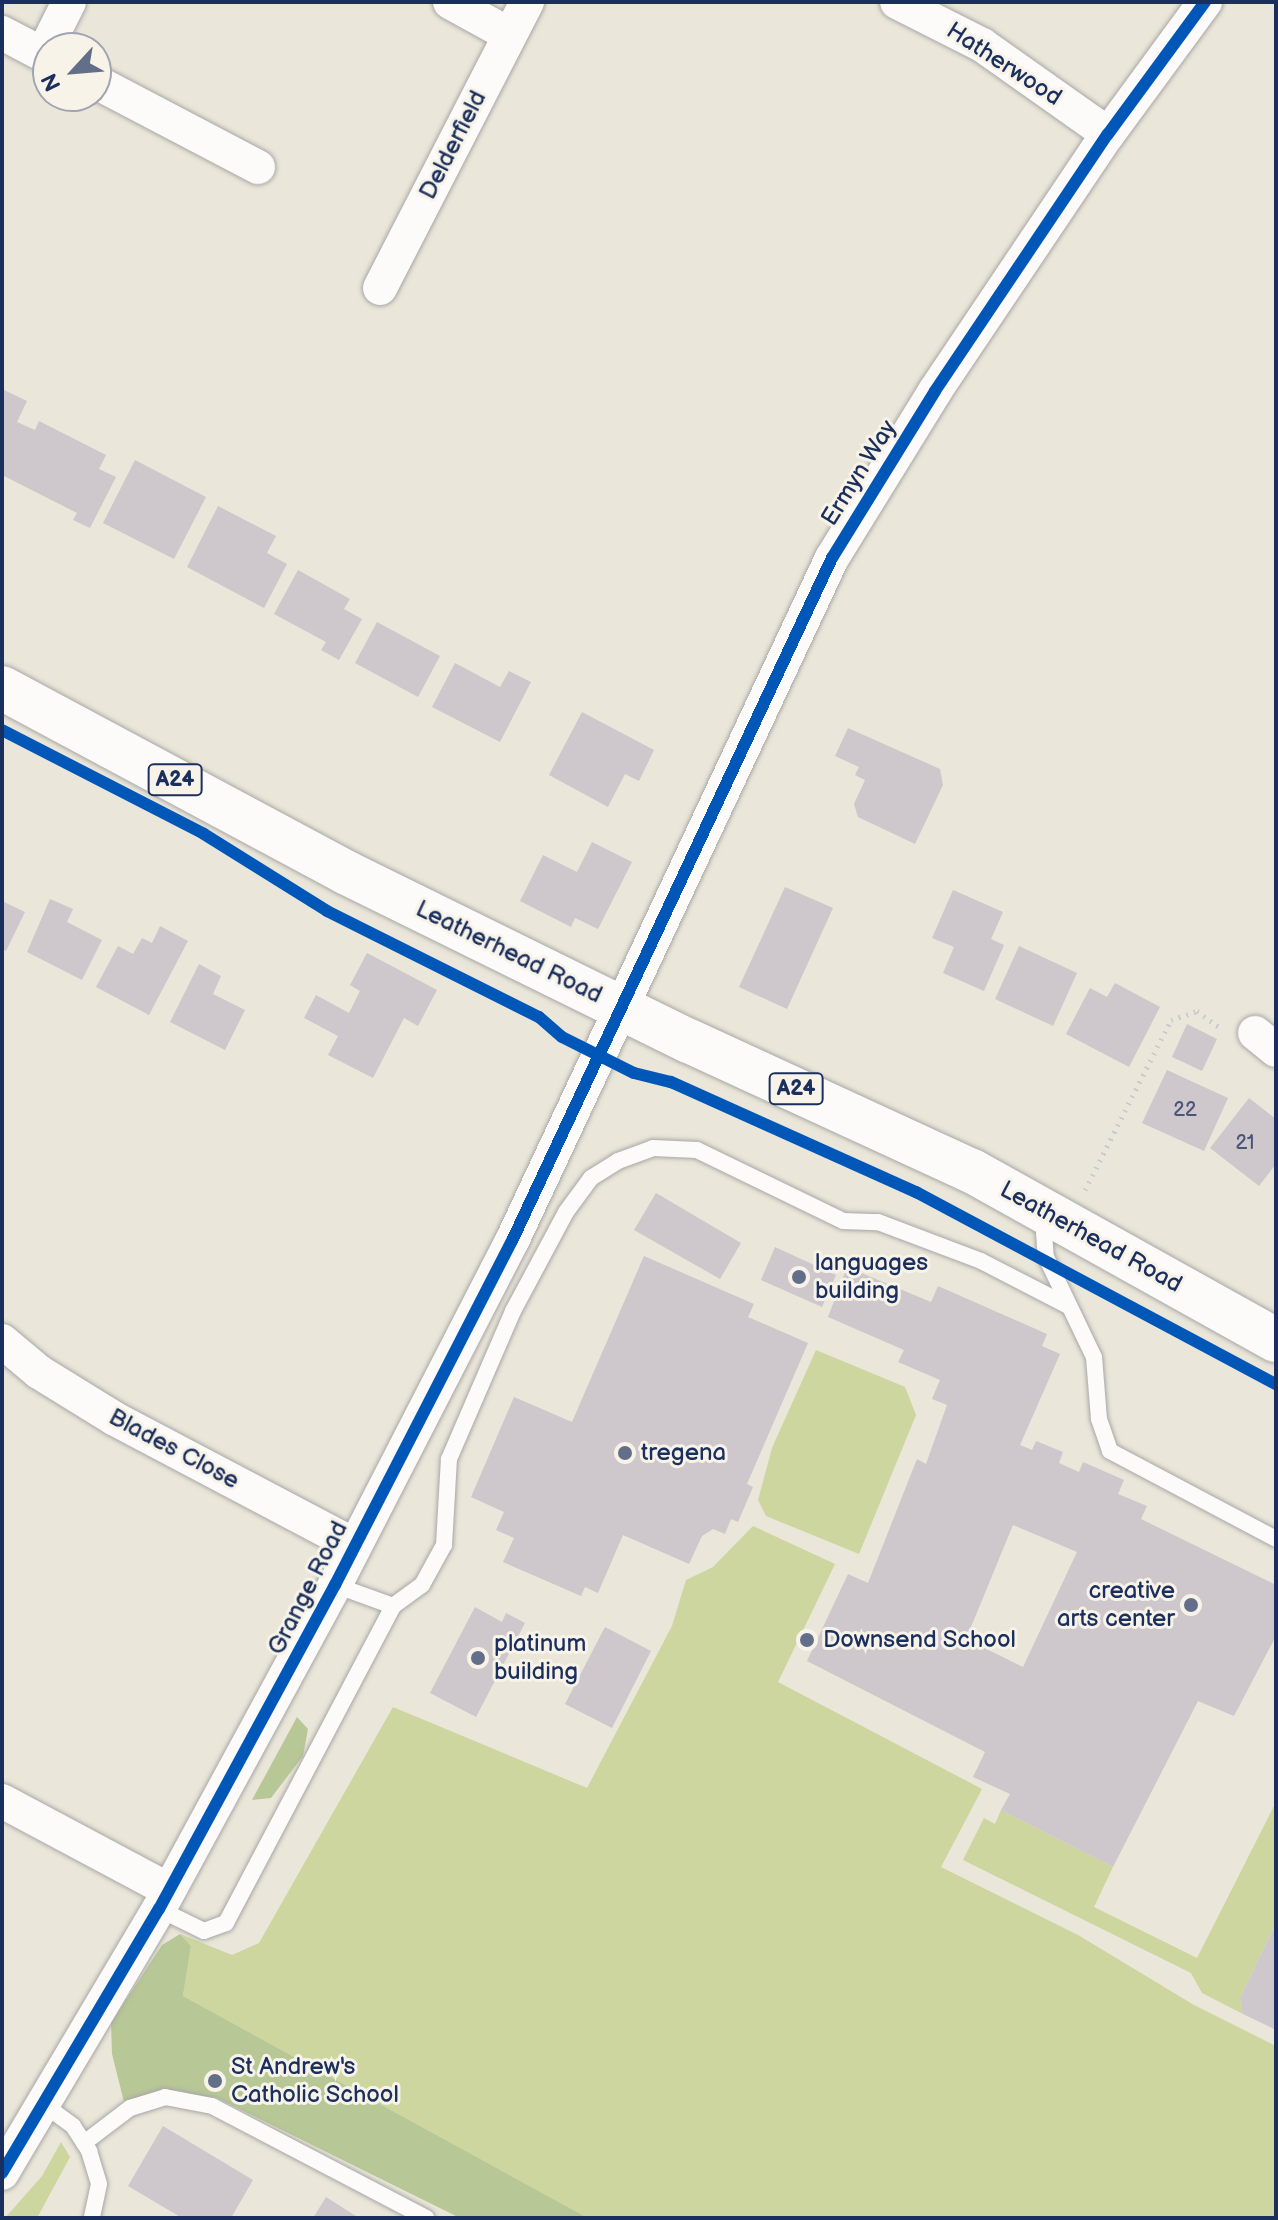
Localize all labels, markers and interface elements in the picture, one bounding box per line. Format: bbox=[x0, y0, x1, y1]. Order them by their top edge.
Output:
street label: Hatherwood bbox=[941, 16, 1067, 112]
north arrow bbox=[32, 32, 112, 112]
text: N bbox=[36, 69, 68, 95]
street label: Delderfield bbox=[413, 86, 493, 204]
street label: Ermyn Way bbox=[815, 414, 903, 532]
road number: A24 bbox=[147, 762, 203, 798]
street label: Leatherhead Road bbox=[411, 894, 607, 1010]
road number: A24 bbox=[768, 1071, 824, 1107]
house number: 22 bbox=[1173, 1098, 1197, 1122]
house number: 21 bbox=[1235, 1131, 1255, 1155]
street label: Leatherhead Road bbox=[995, 1175, 1187, 1299]
place label: languages building bbox=[815, 1249, 928, 1305]
marker: languages building bbox=[790, 1268, 808, 1286]
street label: Blades Close bbox=[104, 1403, 244, 1495]
place label: tregena bbox=[641, 1439, 726, 1467]
marker: tregena bbox=[616, 1444, 634, 1462]
street label: Grange Road bbox=[262, 1516, 354, 1660]
place label: creative arts center bbox=[1057, 1577, 1175, 1633]
marker: creative arts center bbox=[1182, 1596, 1200, 1614]
place label: Downsend School bbox=[823, 1626, 1016, 1654]
place label: platinum building bbox=[494, 1630, 586, 1686]
marker: Downsend School bbox=[798, 1631, 816, 1649]
marker: platinum building bbox=[469, 1649, 487, 1667]
place label: St Andrew's Catholic School bbox=[231, 2053, 399, 2109]
marker: St Andrew's Catholic School bbox=[206, 2072, 224, 2090]

